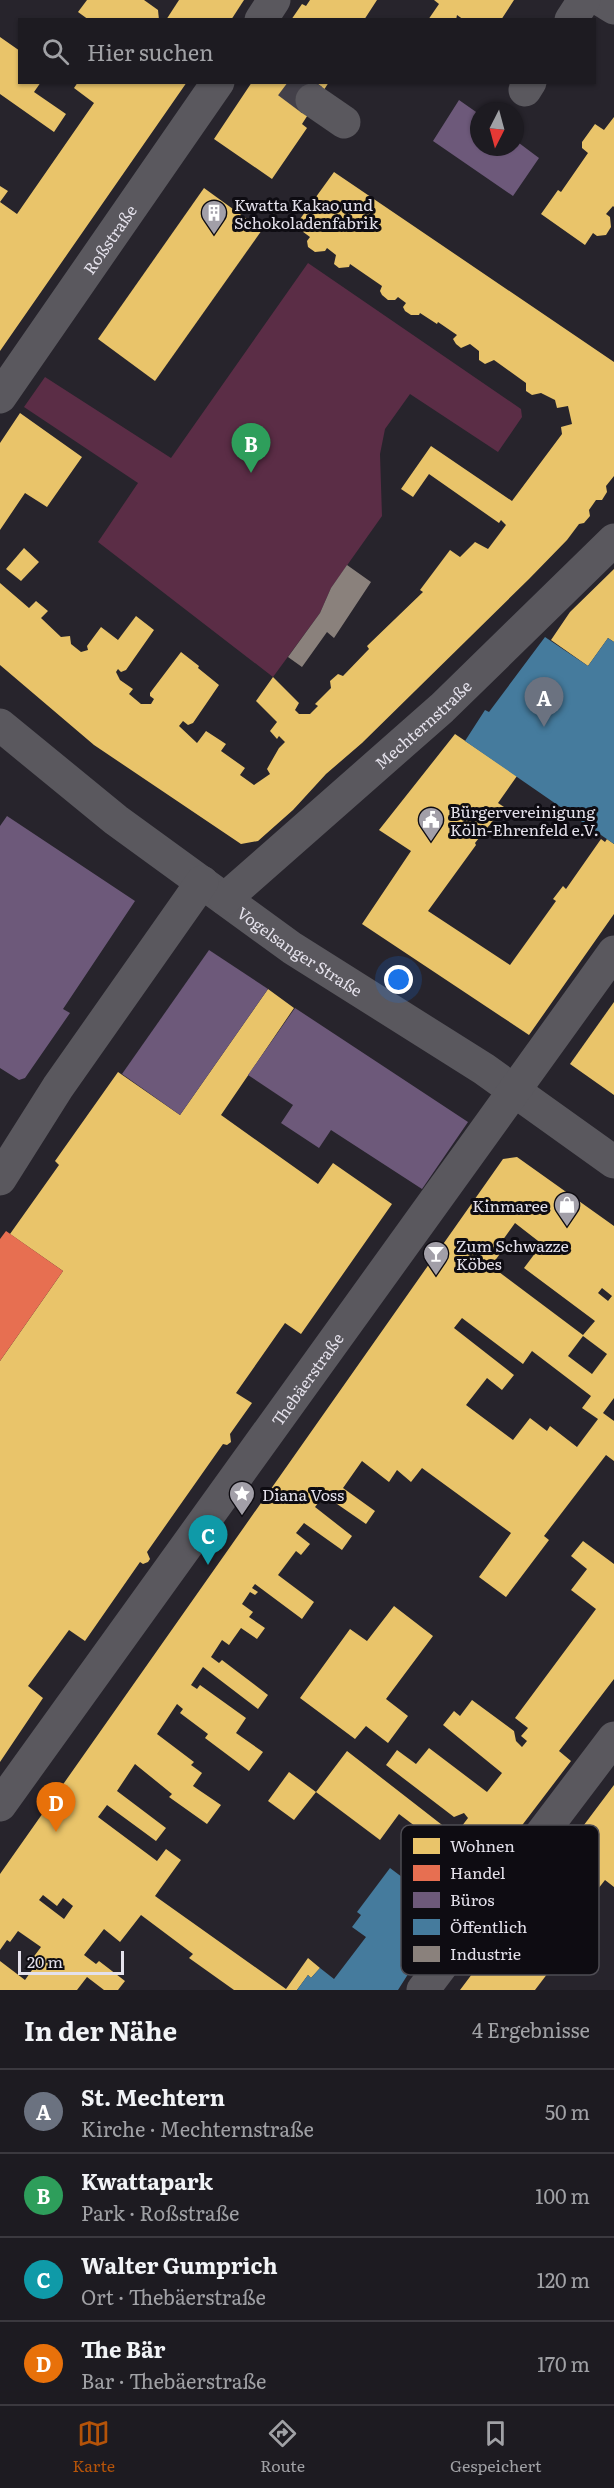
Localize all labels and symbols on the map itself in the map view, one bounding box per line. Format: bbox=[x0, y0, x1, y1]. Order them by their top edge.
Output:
north arrow bbox=[470, 102, 524, 156]
place label: Kwatta Kakao und Schokoladenfabrik bbox=[234, 192, 379, 234]
building icon: Kwatta Kakao und Schokoladenfabrik bbox=[199, 198, 229, 236]
street label: Roßstraße bbox=[77, 199, 142, 279]
pin: B bbox=[232, 424, 270, 473]
street label: Mechternstraße bbox=[369, 674, 477, 774]
pin: A bbox=[524, 678, 564, 727]
place label: Bürgervereinigung Köln-Ehrenfeld e.V. bbox=[450, 799, 599, 841]
public building icon: Bürgervereinigung Köln-Ehrenfeld e.V. bbox=[416, 805, 446, 843]
street label: Vogelsanger Straße bbox=[233, 900, 367, 1002]
your location bbox=[384, 965, 413, 994]
shop icon: Kinmaree bbox=[552, 1190, 582, 1228]
place label: Kinmaree bbox=[472, 1193, 548, 1217]
place label: Zum Schwazze Köbes bbox=[456, 1233, 569, 1275]
bar icon: Zum Schwazze Köbes bbox=[421, 1239, 451, 1277]
street label: Thebäerstraße bbox=[265, 1327, 349, 1431]
place icon: Diana Voss bbox=[227, 1479, 257, 1517]
place label: Diana Voss bbox=[262, 1482, 344, 1506]
pin: C bbox=[188, 1516, 228, 1565]
pin: D bbox=[36, 1782, 76, 1832]
legend bbox=[401, 1825, 599, 1975]
text: Wohnen bbox=[450, 1833, 515, 1857]
text: Handel bbox=[450, 1860, 505, 1884]
text: Büros bbox=[450, 1887, 494, 1911]
text: Öffentlich bbox=[450, 1914, 528, 1938]
text: Industrie bbox=[450, 1941, 521, 1965]
scale bar bbox=[18, 1948, 124, 1976]

